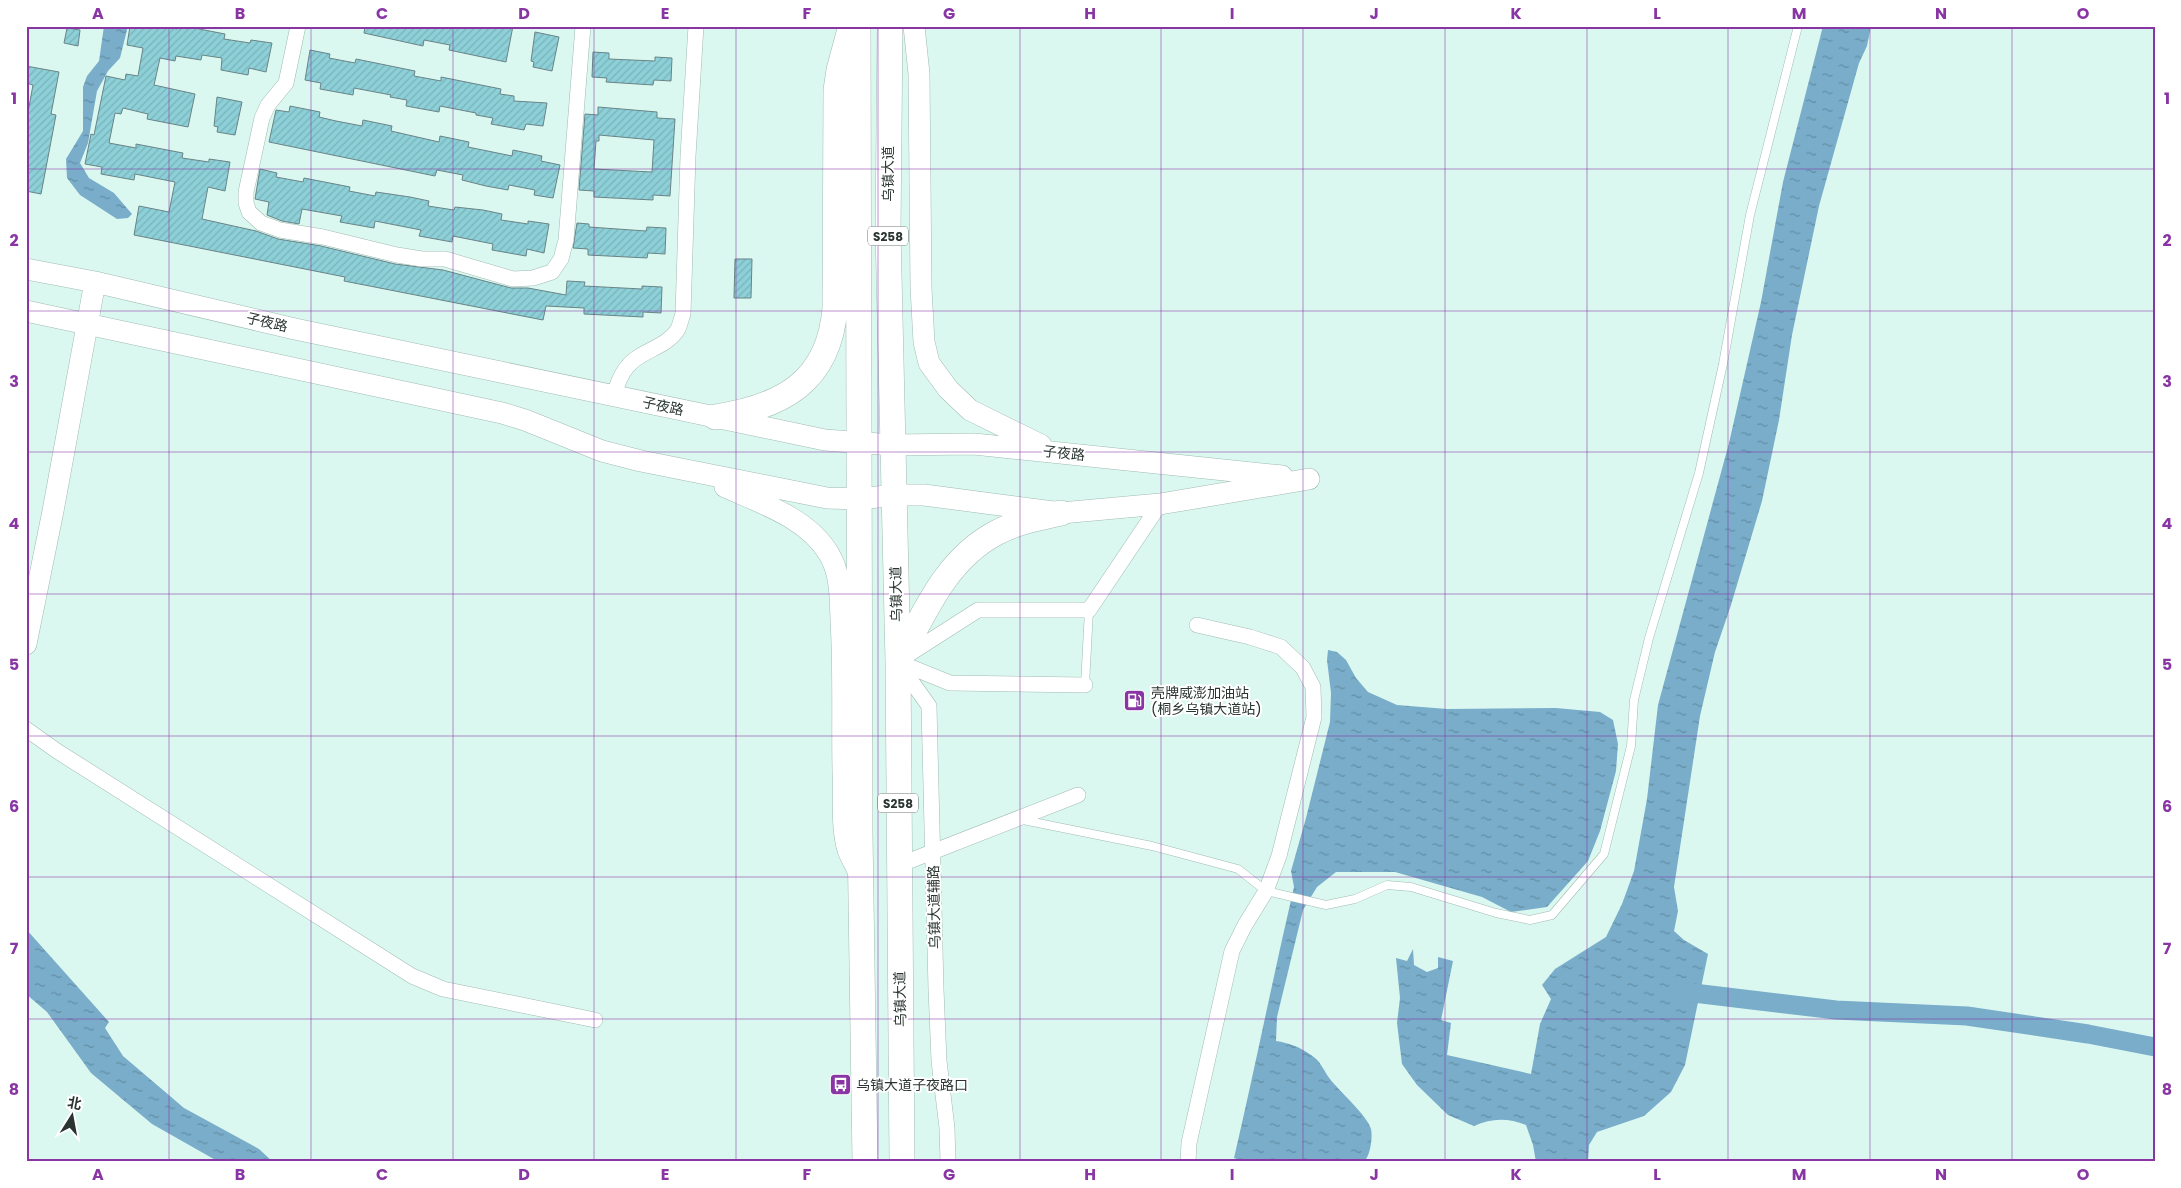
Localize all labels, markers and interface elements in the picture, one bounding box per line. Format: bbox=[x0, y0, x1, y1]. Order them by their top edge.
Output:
text: A bbox=[92, 2, 104, 25]
text: B bbox=[235, 2, 245, 25]
text: C bbox=[376, 2, 388, 25]
text: D bbox=[518, 2, 530, 25]
text: E bbox=[661, 2, 669, 25]
text: F bbox=[803, 2, 812, 25]
text: G bbox=[943, 2, 955, 25]
text: H bbox=[1084, 2, 1096, 25]
text: I bbox=[1230, 2, 1234, 25]
text: J bbox=[1369, 2, 1379, 25]
text: K bbox=[1510, 2, 1522, 25]
text: L bbox=[1653, 2, 1661, 25]
text: M bbox=[1792, 2, 1806, 25]
text: N bbox=[1935, 2, 1947, 25]
text: O bbox=[2077, 2, 2090, 25]
text: 1 bbox=[11, 87, 17, 110]
text: 1 bbox=[2164, 87, 2170, 110]
street label: 乌镇大道 bbox=[878, 146, 898, 202]
road number: S258 bbox=[868, 227, 908, 246]
text: 2 bbox=[9, 229, 19, 252]
text: 2 bbox=[2162, 229, 2172, 252]
street label: 子夜路 bbox=[244, 308, 290, 336]
text: 3 bbox=[9, 370, 19, 393]
text: 3 bbox=[2162, 370, 2172, 393]
street label: 子夜路 bbox=[640, 392, 686, 420]
street label: 子夜路 bbox=[1042, 441, 1086, 465]
text: 4 bbox=[9, 512, 20, 535]
text: 4 bbox=[2162, 512, 2173, 535]
street label: 乌镇大道 bbox=[886, 566, 906, 622]
text: 5 bbox=[9, 653, 19, 676]
text: 5 bbox=[2162, 653, 2172, 676]
place label: 壳牌威澎加油站 (桐乡乌镇大道站) bbox=[1151, 683, 1262, 719]
fuel station icon: 壳牌威澎加油站 (桐乡乌镇大道站) bbox=[1123, 689, 1147, 713]
road number: S258 bbox=[878, 794, 918, 812]
text: 6 bbox=[9, 795, 19, 818]
text: 6 bbox=[2162, 795, 2172, 818]
street label: 乌镇大道辅路 bbox=[923, 865, 945, 949]
text: 7 bbox=[10, 937, 19, 960]
text: 7 bbox=[2163, 937, 2172, 960]
street label: 乌镇大道 bbox=[890, 971, 910, 1027]
bus stop icon: 乌镇大道子夜路口 bbox=[828, 1073, 852, 1097]
place label: 乌镇大道子夜路口 bbox=[856, 1075, 968, 1095]
text: 8 bbox=[9, 1078, 19, 1101]
text: 8 bbox=[2162, 1078, 2172, 1101]
north arrow bbox=[48, 1090, 98, 1140]
text: 北 bbox=[66, 1092, 83, 1114]
text: A bbox=[92, 1163, 104, 1186]
text: B bbox=[235, 1163, 245, 1186]
text: C bbox=[376, 1163, 388, 1186]
text: D bbox=[518, 1163, 530, 1186]
text: E bbox=[661, 1163, 669, 1186]
text: F bbox=[803, 1163, 812, 1186]
text: G bbox=[943, 1163, 955, 1186]
text: H bbox=[1084, 1163, 1096, 1186]
text: I bbox=[1230, 1163, 1234, 1186]
text: J bbox=[1369, 1163, 1379, 1186]
text: K bbox=[1510, 1163, 1522, 1186]
text: L bbox=[1653, 1163, 1661, 1186]
text: M bbox=[1792, 1163, 1806, 1186]
text: N bbox=[1935, 1163, 1947, 1186]
text: O bbox=[2077, 1163, 2090, 1186]

